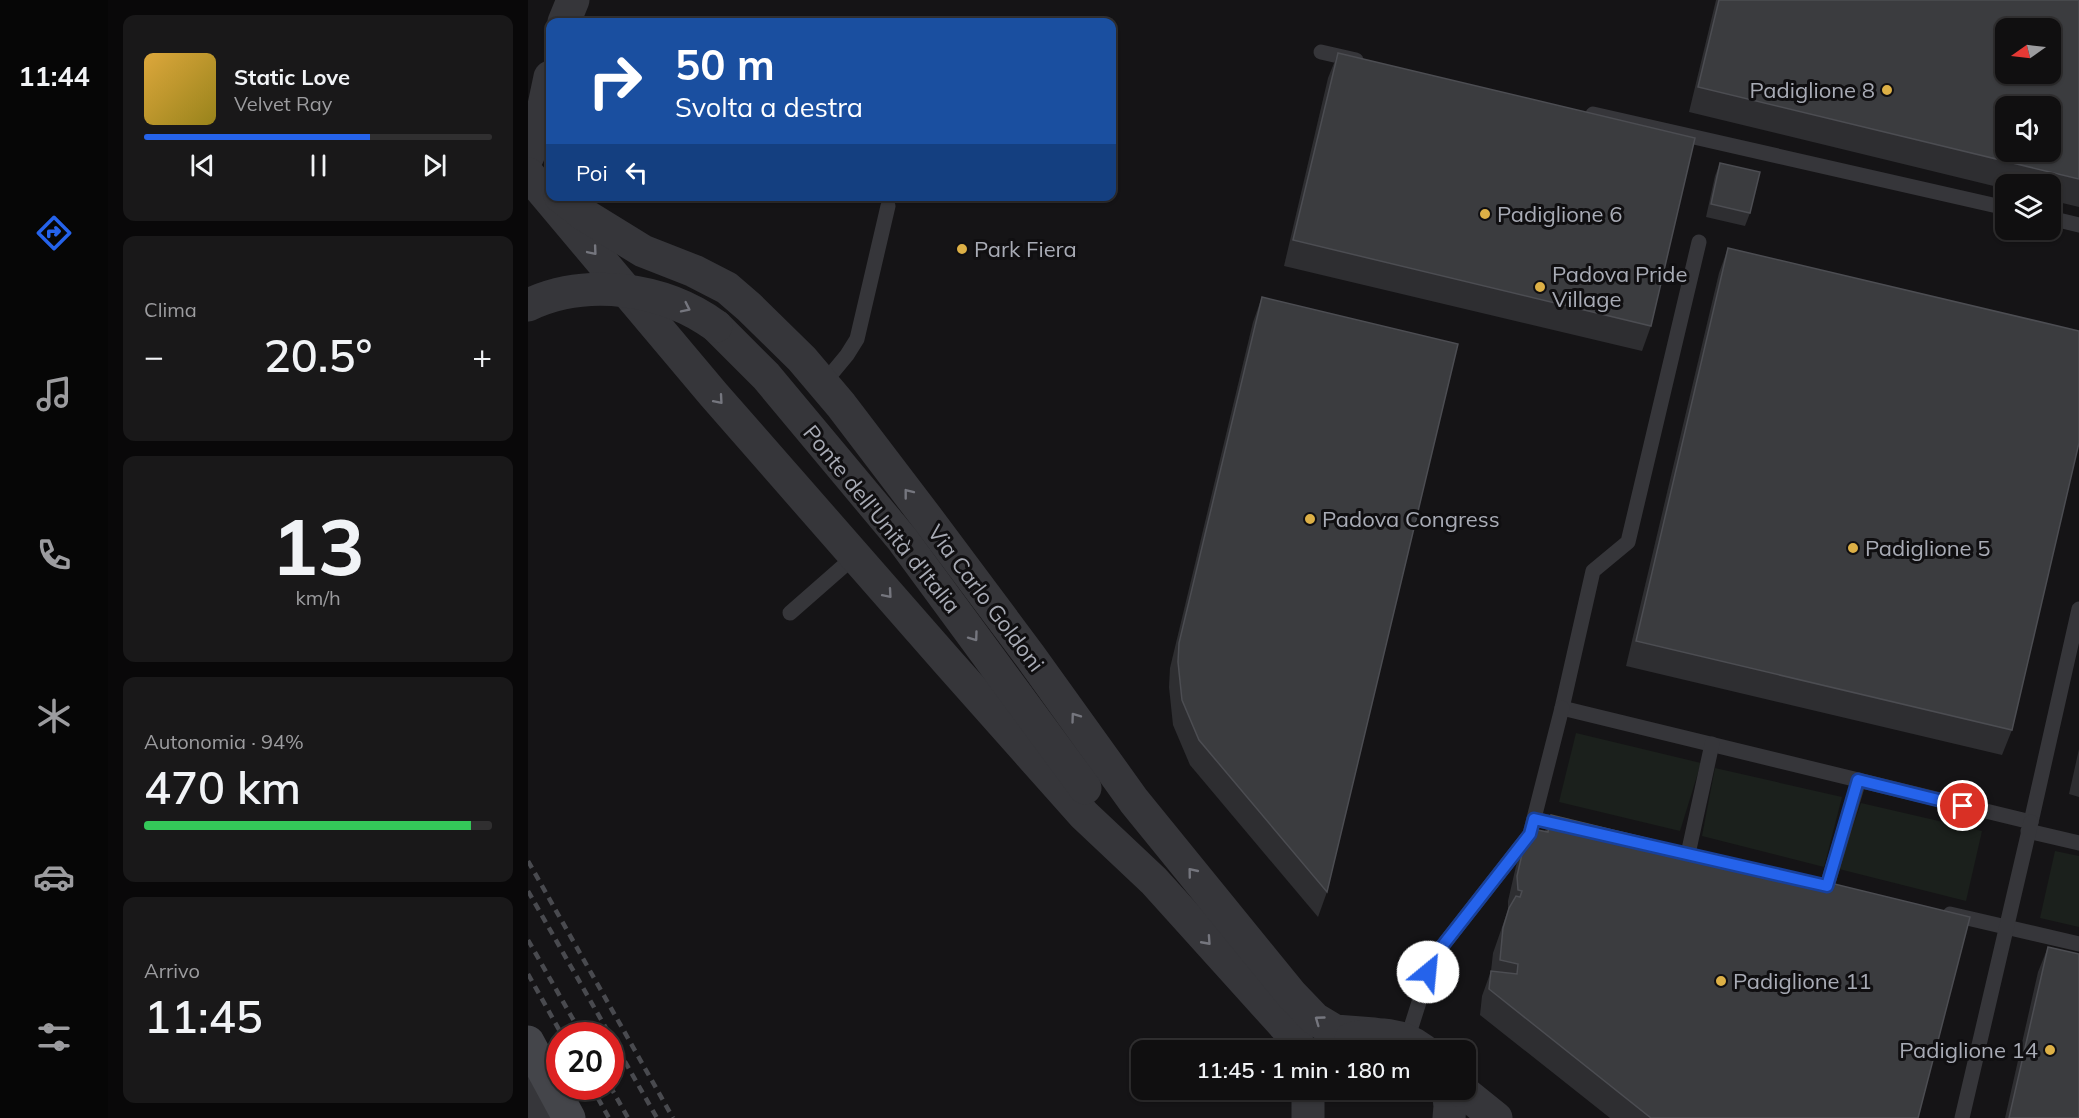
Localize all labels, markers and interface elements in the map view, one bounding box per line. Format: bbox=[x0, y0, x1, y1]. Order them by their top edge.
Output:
north arrow bbox=[1995, 18, 2061, 84]
map controls bbox=[1995, 18, 2061, 240]
text: 50 m bbox=[675, 38, 775, 91]
icon: right bbox=[576, 42, 654, 120]
text: 11:44 bbox=[18, 59, 90, 93]
text: Static Love bbox=[234, 63, 350, 91]
place label: Padiglione 8 bbox=[1749, 76, 1875, 104]
marker: Padiglione 8 bbox=[1880, 83, 1894, 97]
text: Svolta a destra bbox=[675, 90, 863, 124]
text: Velvet Ray bbox=[234, 91, 332, 116]
button: sound bbox=[1995, 96, 2061, 162]
icon: previous bbox=[186, 149, 219, 182]
icon: pause bbox=[302, 149, 335, 182]
icon: next bbox=[418, 149, 451, 182]
icon: left bbox=[620, 156, 653, 189]
text: Poi bbox=[576, 159, 608, 187]
button: layers bbox=[1995, 174, 2061, 240]
place label: Padiglione 6 bbox=[1497, 200, 1623, 228]
marker: Padiglione 6 bbox=[1478, 207, 1492, 221]
icon: directions bbox=[33, 212, 75, 254]
place label: Park Fiera bbox=[974, 235, 1077, 263]
marker: Park Fiera bbox=[955, 242, 969, 256]
one-way arrow bbox=[586, 244, 597, 255]
place label: Padova Pride Village bbox=[1552, 260, 1688, 313]
marker: Padova Pride Village bbox=[1533, 280, 1547, 294]
text: Clima bbox=[144, 297, 197, 322]
one-way arrow bbox=[680, 301, 691, 313]
text: 20.5° bbox=[264, 327, 372, 383]
text: − bbox=[144, 335, 164, 376]
text: + bbox=[472, 335, 492, 376]
icon: music bbox=[33, 373, 75, 415]
one-way arrow bbox=[712, 393, 723, 404]
street label: Ponte dell'Unità d'Italia bbox=[797, 419, 967, 619]
one-way arrow bbox=[904, 489, 915, 500]
text: 13 bbox=[271, 497, 365, 595]
place label: Padova Congress bbox=[1322, 505, 1500, 533]
marker: Padova Congress bbox=[1303, 512, 1317, 526]
street label: Via Carlo Goldoni bbox=[922, 519, 1050, 677]
icon: phone bbox=[33, 534, 75, 576]
place label: Padiglione 5 bbox=[1865, 534, 1991, 562]
marker: Padiglione 5 bbox=[1846, 541, 1860, 555]
text: km/h bbox=[295, 585, 341, 610]
one-way arrow bbox=[881, 587, 892, 598]
one-way arrow bbox=[967, 630, 978, 641]
icon: climate bbox=[33, 695, 75, 737]
one-way arrow bbox=[1071, 712, 1082, 723]
text: Autonomia · 94% bbox=[144, 729, 304, 754]
text: 470 km bbox=[144, 759, 301, 815]
pin bbox=[1937, 780, 1988, 831]
icon: arrive bbox=[1946, 789, 1979, 822]
icon: car bbox=[33, 856, 75, 898]
one-way arrow bbox=[1189, 868, 1200, 879]
one-way arrow bbox=[1200, 934, 1211, 944]
position arrow bbox=[1396, 940, 1460, 1004]
text: Arrivo bbox=[144, 958, 200, 983]
place label: Padiglione 11 bbox=[1733, 967, 1872, 995]
marker: Padiglione 11 bbox=[1714, 974, 1728, 988]
text: 11:45 bbox=[144, 988, 263, 1044]
icon: filters bbox=[33, 1016, 75, 1058]
one-way arrow bbox=[1314, 1016, 1325, 1027]
speed limit sign: 20 bbox=[546, 1022, 624, 1100]
place label: Padiglione 14 bbox=[1899, 1036, 2038, 1064]
marker: Padiglione 14 bbox=[2043, 1043, 2057, 1057]
text: 11:45 · 1 min · 180 m bbox=[1196, 1056, 1411, 1084]

